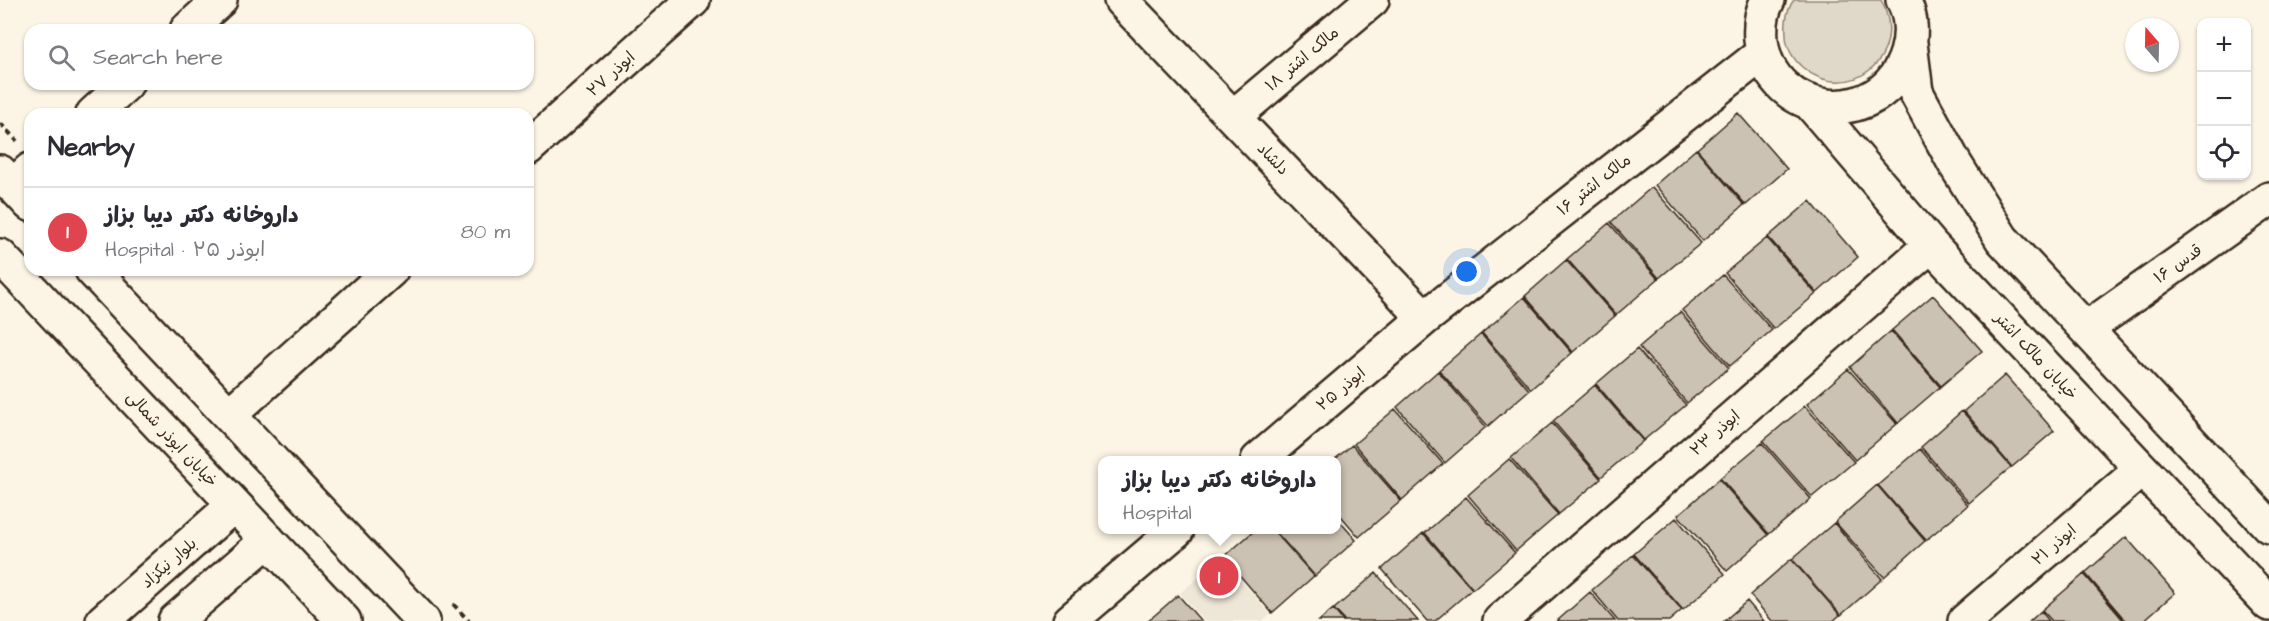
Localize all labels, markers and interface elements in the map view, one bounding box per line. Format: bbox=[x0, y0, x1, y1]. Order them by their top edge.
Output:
north arrow bbox=[2125, 18, 2179, 72]
map controls bbox=[2197, 18, 2251, 180]
button: + bbox=[2197, 18, 2251, 72]
street label: مالک اشتر ۱۸ bbox=[1260, 22, 1344, 96]
search box bbox=[24, 24, 534, 90]
icon: search bbox=[45, 41, 78, 74]
text: Search here bbox=[93, 42, 223, 73]
street label: ابوذر ۲۷ bbox=[582, 46, 640, 102]
button: − bbox=[2197, 72, 2251, 126]
button: locate bbox=[2197, 126, 2251, 180]
text: Nearby bbox=[48, 129, 135, 165]
street label: دلشاد bbox=[1252, 138, 1294, 180]
street label: مالک اشتر ۱۶ bbox=[1552, 149, 1636, 221]
text: داروخانه دکتر دیبا بزاز bbox=[105, 200, 299, 231]
text: 1 bbox=[66, 218, 69, 246]
text: 80 m bbox=[461, 218, 510, 246]
text: Hospital · ابوذر ۲۵ bbox=[105, 236, 265, 264]
street label: قدس ۱۶ bbox=[2149, 239, 2207, 289]
your location bbox=[1452, 257, 1481, 286]
street label: خیابان مالک اشتر bbox=[1988, 306, 2082, 405]
street label: ابوذر ۲۵ bbox=[1312, 362, 1370, 416]
street label: خیابان ابوذر شمالی bbox=[122, 386, 222, 492]
street label: ابوذر ۲۳ bbox=[1685, 405, 1745, 461]
popup bbox=[1098, 456, 1341, 534]
text: داروخانه دکتر دیبا بزاز bbox=[1123, 465, 1316, 496]
text: Hospital bbox=[1123, 499, 1192, 527]
street label: ابوذر ۲۱ bbox=[2027, 519, 2081, 571]
street label: بلوار نیکزاد bbox=[137, 533, 201, 593]
pin: 1 bbox=[1200, 554, 1238, 598]

